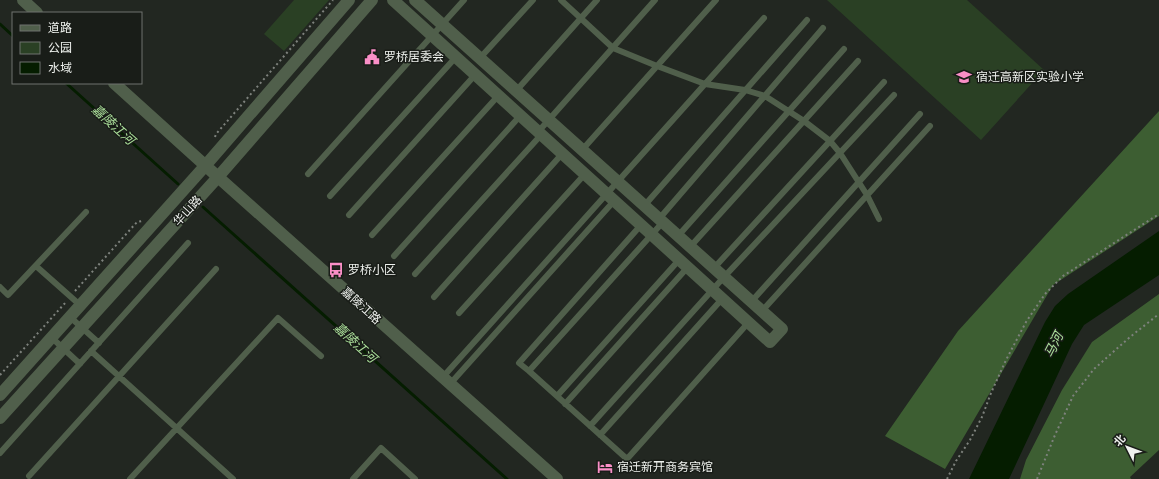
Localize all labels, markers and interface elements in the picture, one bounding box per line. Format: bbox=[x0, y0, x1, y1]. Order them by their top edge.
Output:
legend bbox=[12, 12, 142, 84]
text: 道路 bbox=[48, 21, 72, 36]
text: 公园 bbox=[48, 41, 72, 56]
public building icon: 罗桥居委会 bbox=[363, 48, 381, 66]
place label: 罗桥居委会 bbox=[384, 50, 444, 65]
text: 水域 bbox=[48, 61, 72, 76]
school or university icon: 宿迁高新区实验小学 bbox=[955, 68, 973, 86]
place label: 宿迁高新区实验小学 bbox=[976, 70, 1084, 85]
water label: 嘉陵江河 bbox=[88, 102, 140, 150]
street label: 华山路 bbox=[170, 193, 206, 229]
bus stop icon: 罗桥小区 bbox=[327, 261, 345, 279]
place label: 罗桥小区 bbox=[348, 263, 396, 278]
street label: 嘉陵江路 bbox=[338, 284, 384, 328]
water label: 嘉陵江河 bbox=[330, 320, 382, 368]
water label: 马河 bbox=[1041, 327, 1068, 360]
north arrow bbox=[1107, 427, 1147, 467]
text: 北 bbox=[1111, 432, 1128, 449]
hotel icon: 宿迁新开商务宾馆 bbox=[596, 458, 614, 476]
place label: 宿迁新开商务宾馆 bbox=[617, 460, 713, 475]

